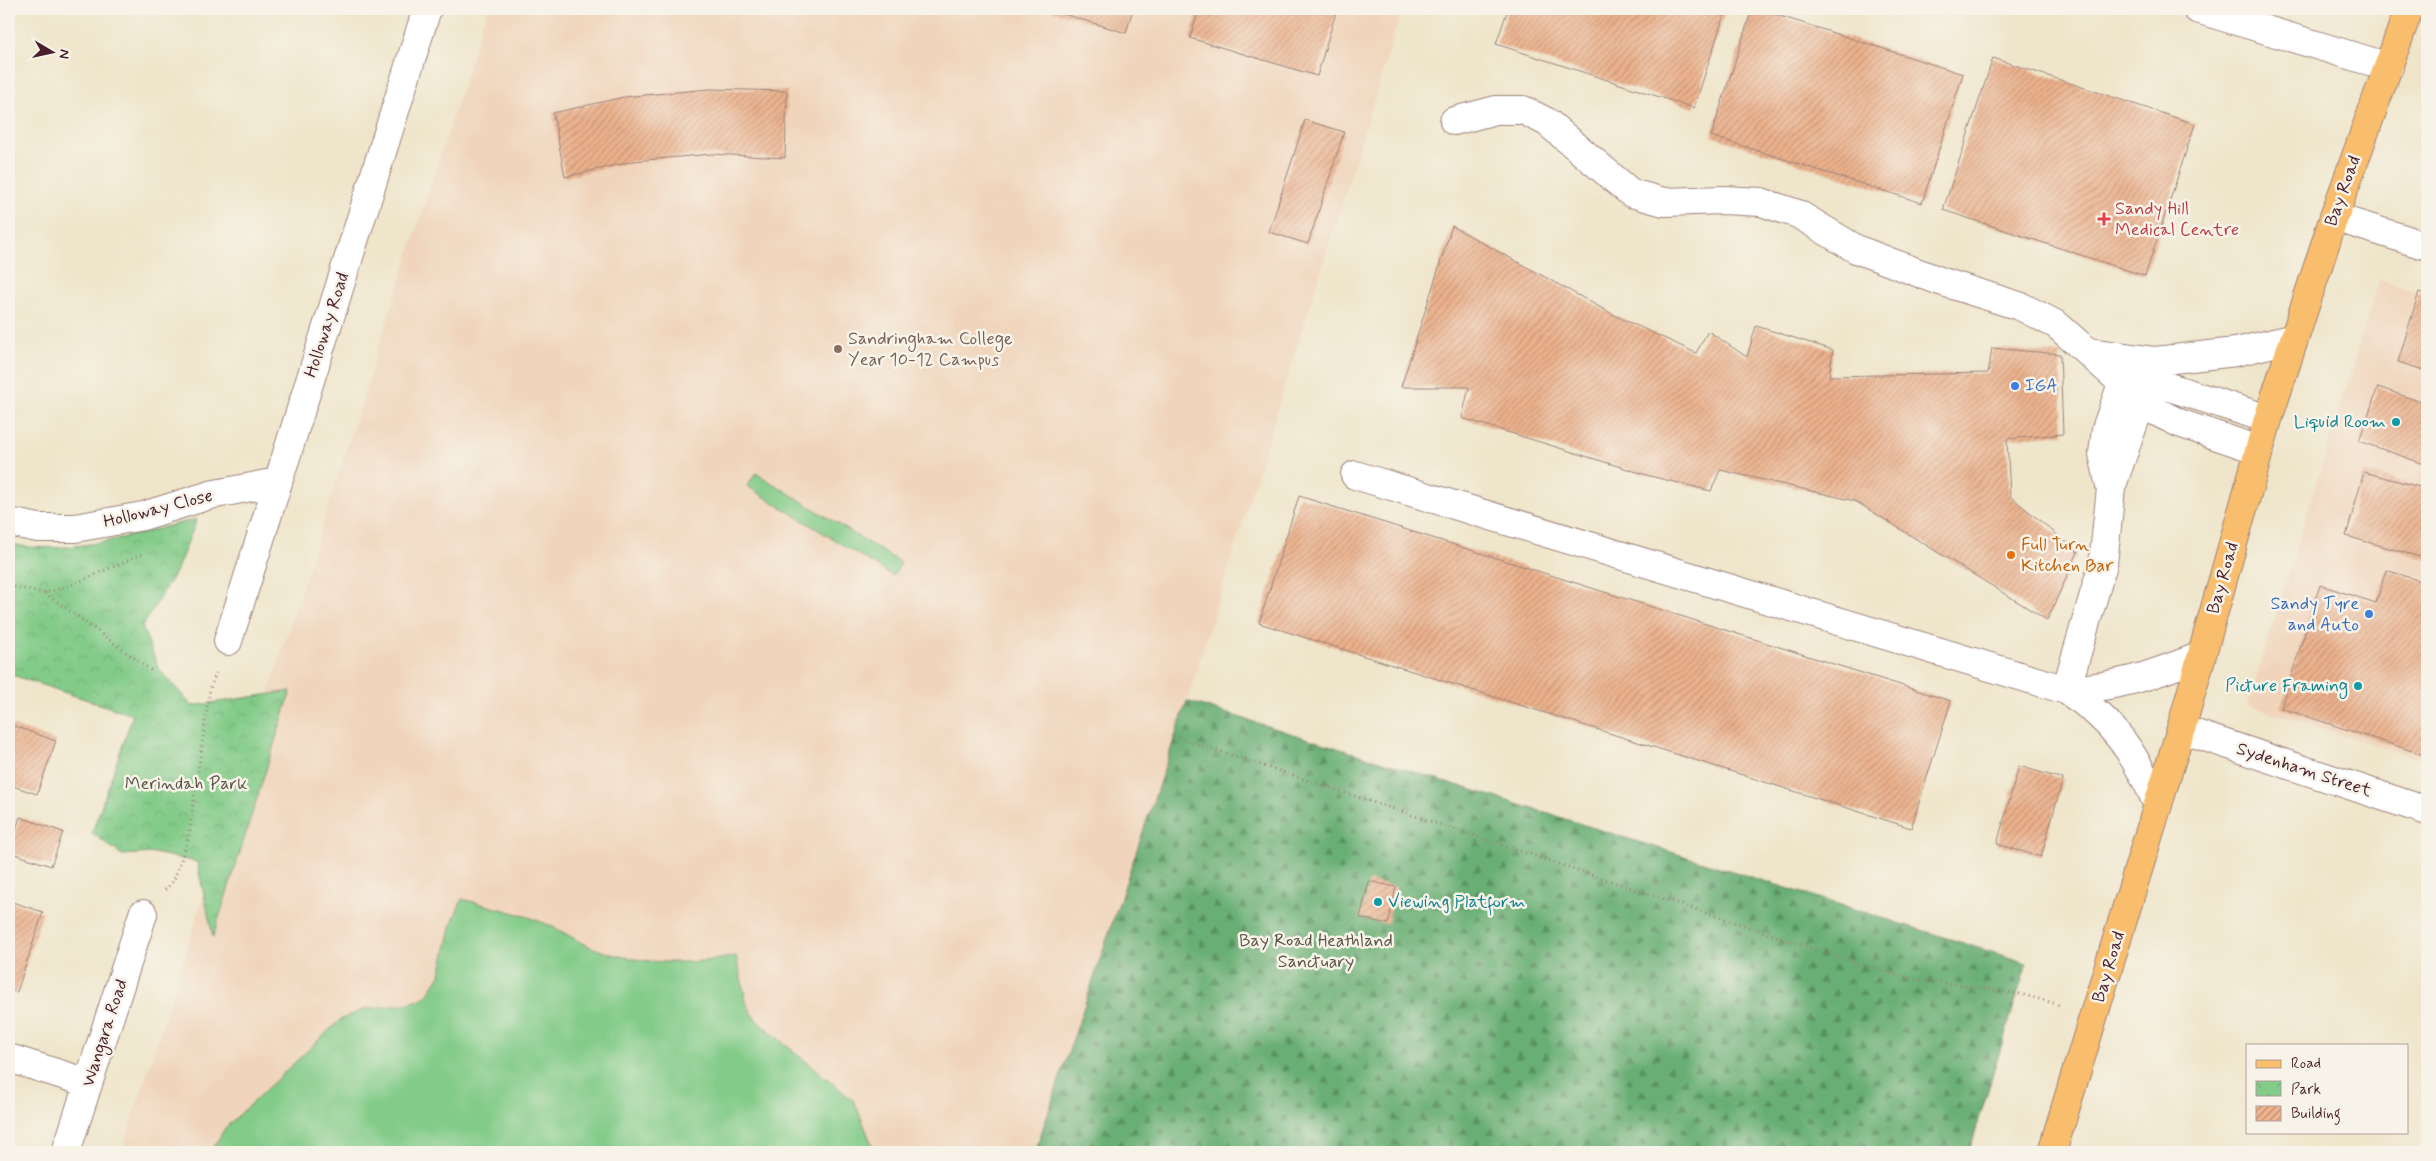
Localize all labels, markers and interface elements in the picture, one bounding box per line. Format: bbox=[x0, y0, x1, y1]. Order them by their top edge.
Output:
north arrow bbox=[28, 28, 78, 78]
text: N bbox=[54, 48, 73, 60]
street label: Bay Road bbox=[2319, 152, 2367, 230]
place label: Sandy Hill Medical Centre bbox=[2115, 197, 2239, 242]
marker: Sandy Hill Medical Centre bbox=[2097, 212, 2111, 226]
street label: Holloway Road bbox=[299, 269, 355, 381]
place label: Sandringham College Year 10-12 Campus bbox=[848, 327, 1012, 372]
marker: Sandringham College Year 10-12 Campus bbox=[832, 343, 844, 355]
place label: IGA bbox=[2025, 374, 2058, 398]
marker: IGA bbox=[2009, 380, 2021, 392]
place label: Liquid Room bbox=[2294, 410, 2386, 434]
marker: Liquid Room bbox=[2390, 416, 2402, 428]
street label: Holloway Close bbox=[101, 484, 215, 534]
place label: Full Turn Kitchen Bar bbox=[2021, 533, 2114, 578]
street label: Bay Road bbox=[2201, 539, 2245, 617]
marker: Full Turn Kitchen Bar bbox=[2005, 549, 2017, 561]
place label: Sandy Tyre and Auto bbox=[2270, 592, 2359, 637]
marker: Sandy Tyre and Auto bbox=[2363, 608, 2375, 620]
place label: Picture Framing bbox=[2225, 674, 2348, 699]
marker: Picture Framing bbox=[2352, 680, 2364, 692]
street label: Sydenham Street bbox=[2233, 737, 2375, 803]
park label: Merindah Park bbox=[125, 772, 247, 796]
place label: Viewing Platform bbox=[1388, 890, 1526, 916]
marker: Viewing Platform bbox=[1372, 896, 1384, 908]
street label: Bay Road bbox=[2087, 928, 2131, 1006]
park label: Bay Road Heathland Sanctuary bbox=[1239, 929, 1393, 974]
street label: Wangara Road bbox=[76, 976, 135, 1090]
legend bbox=[2246, 1044, 2408, 1134]
text: Road bbox=[2291, 1054, 2321, 1074]
text: Park bbox=[2291, 1080, 2321, 1100]
text: Building bbox=[2291, 1104, 2341, 1125]

